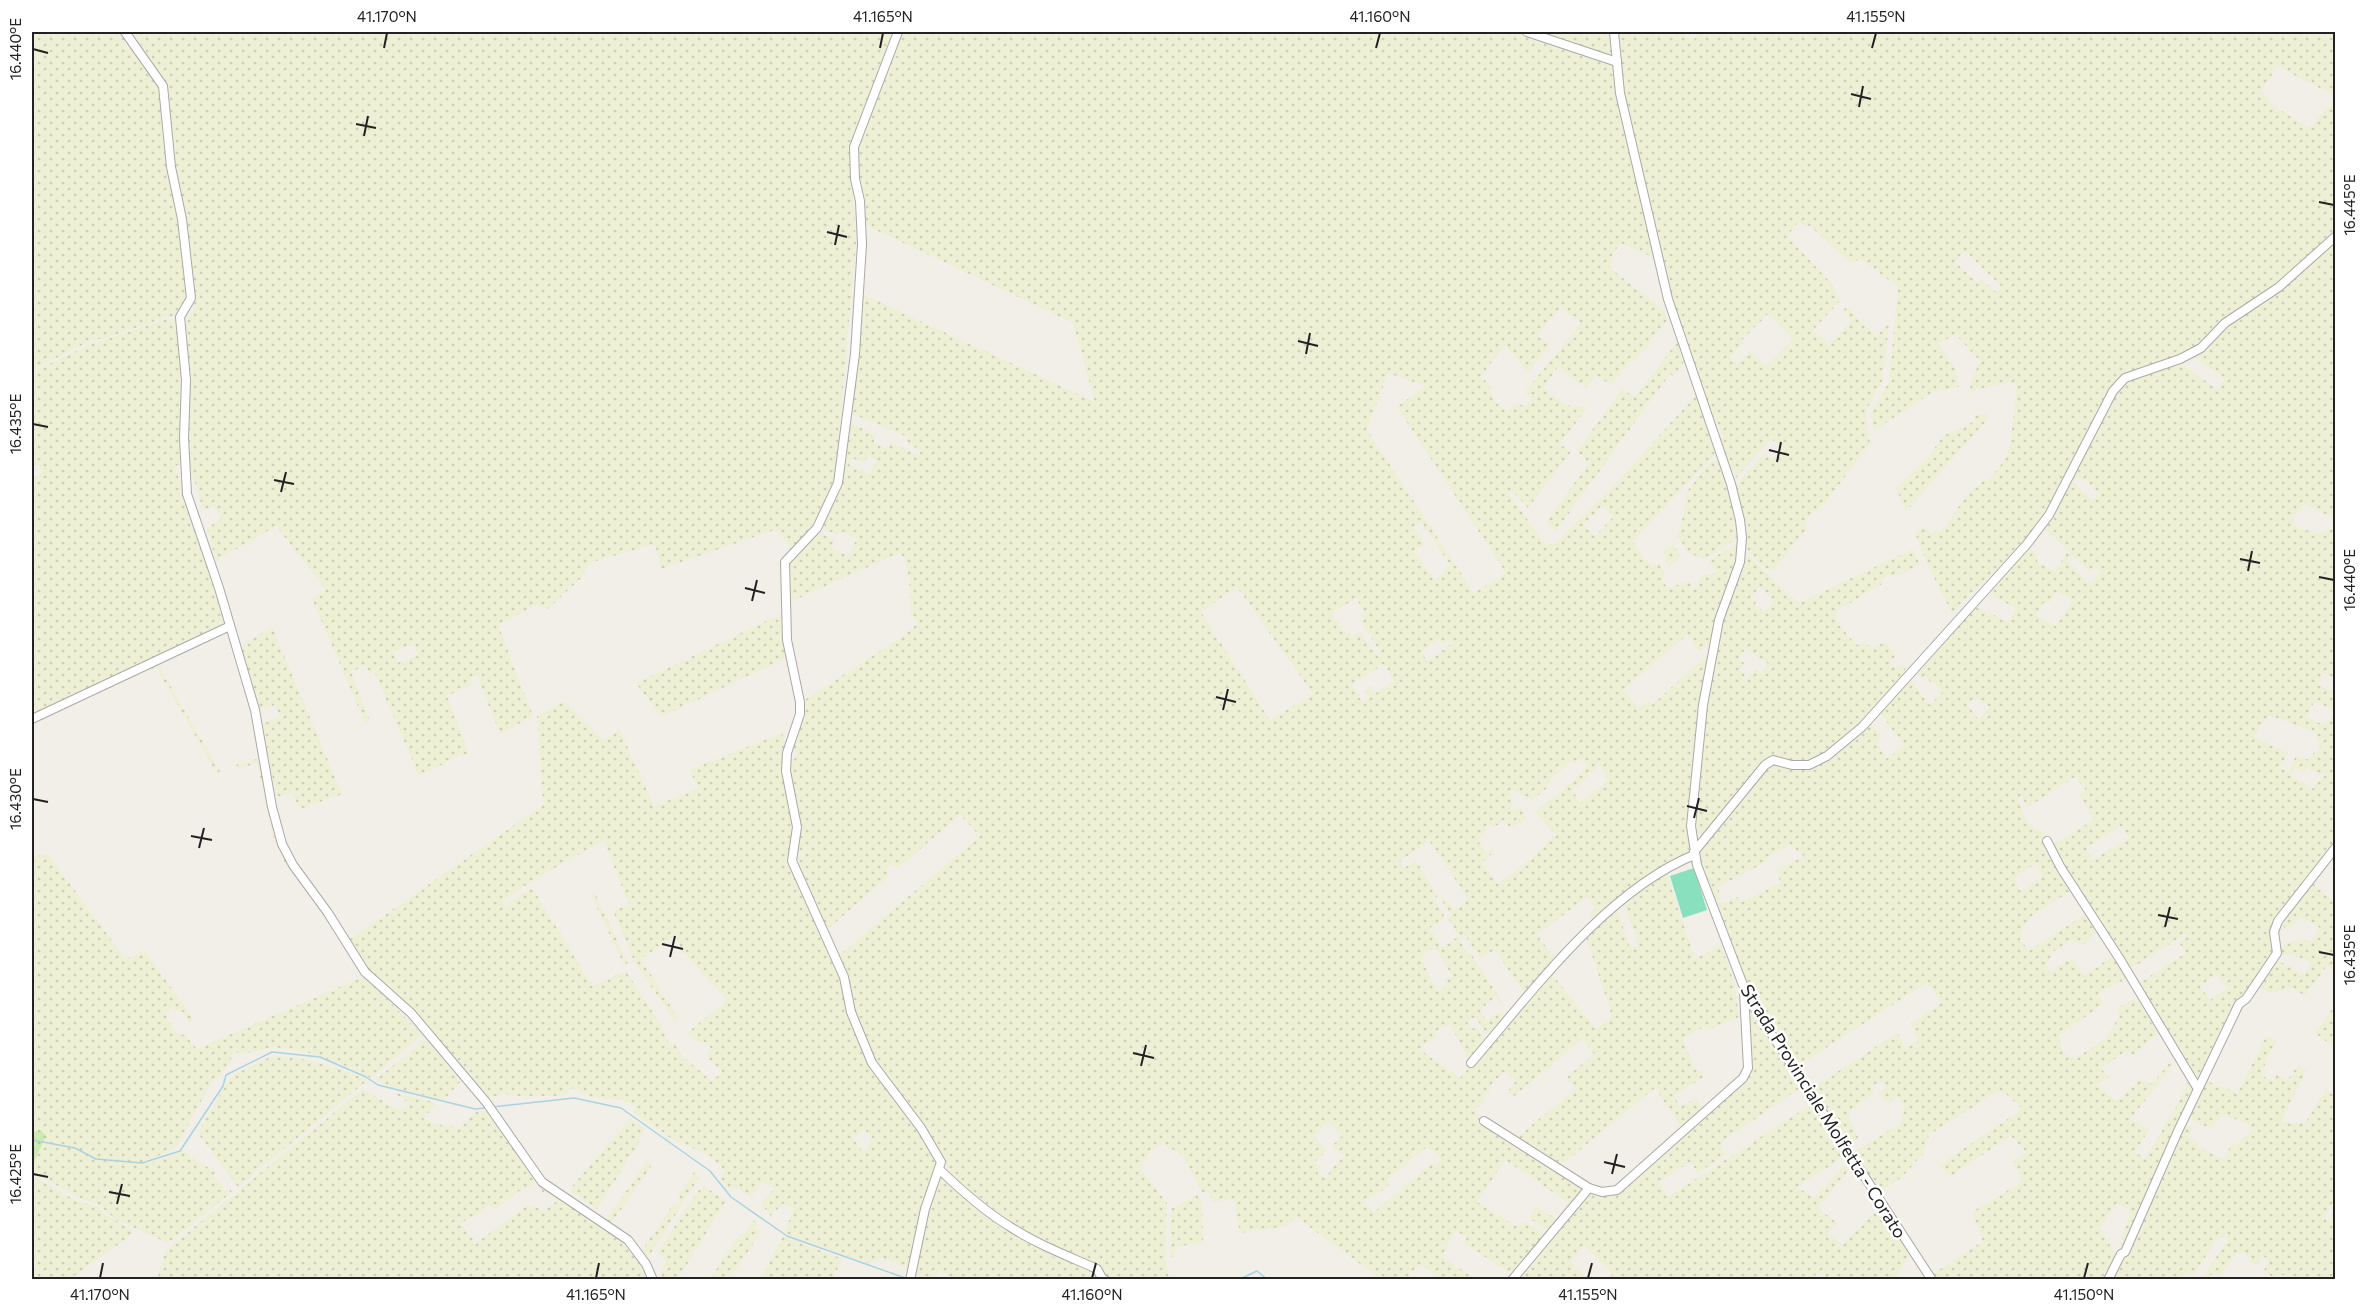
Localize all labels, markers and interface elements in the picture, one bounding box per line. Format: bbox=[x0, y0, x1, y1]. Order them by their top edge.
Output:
text: 41.170°N bbox=[357, 7, 417, 25]
text: 41.165°N bbox=[853, 7, 913, 25]
text: 41.160°N bbox=[1350, 7, 1411, 25]
text: 41.155°N bbox=[1846, 7, 1906, 25]
text: 16.440°E bbox=[6, 18, 24, 80]
text: 16.445°E bbox=[2340, 174, 2358, 236]
text: 16.435°E bbox=[6, 394, 24, 454]
text: 16.440°E bbox=[2340, 549, 2358, 611]
text: 16.430°E bbox=[6, 768, 24, 830]
text: 16.435°E bbox=[2340, 925, 2358, 985]
street label: Strada Provinciale Molfetta - Corato bbox=[1736, 980, 1912, 1242]
text: 16.425°E bbox=[6, 1144, 24, 1204]
text: 41.170°N bbox=[70, 1285, 130, 1303]
text: 41.165°N bbox=[566, 1285, 626, 1303]
text: 41.160°N bbox=[1062, 1285, 1123, 1303]
text: 41.155°N bbox=[1558, 1285, 1618, 1303]
text: 41.150°N bbox=[2054, 1285, 2114, 1303]

